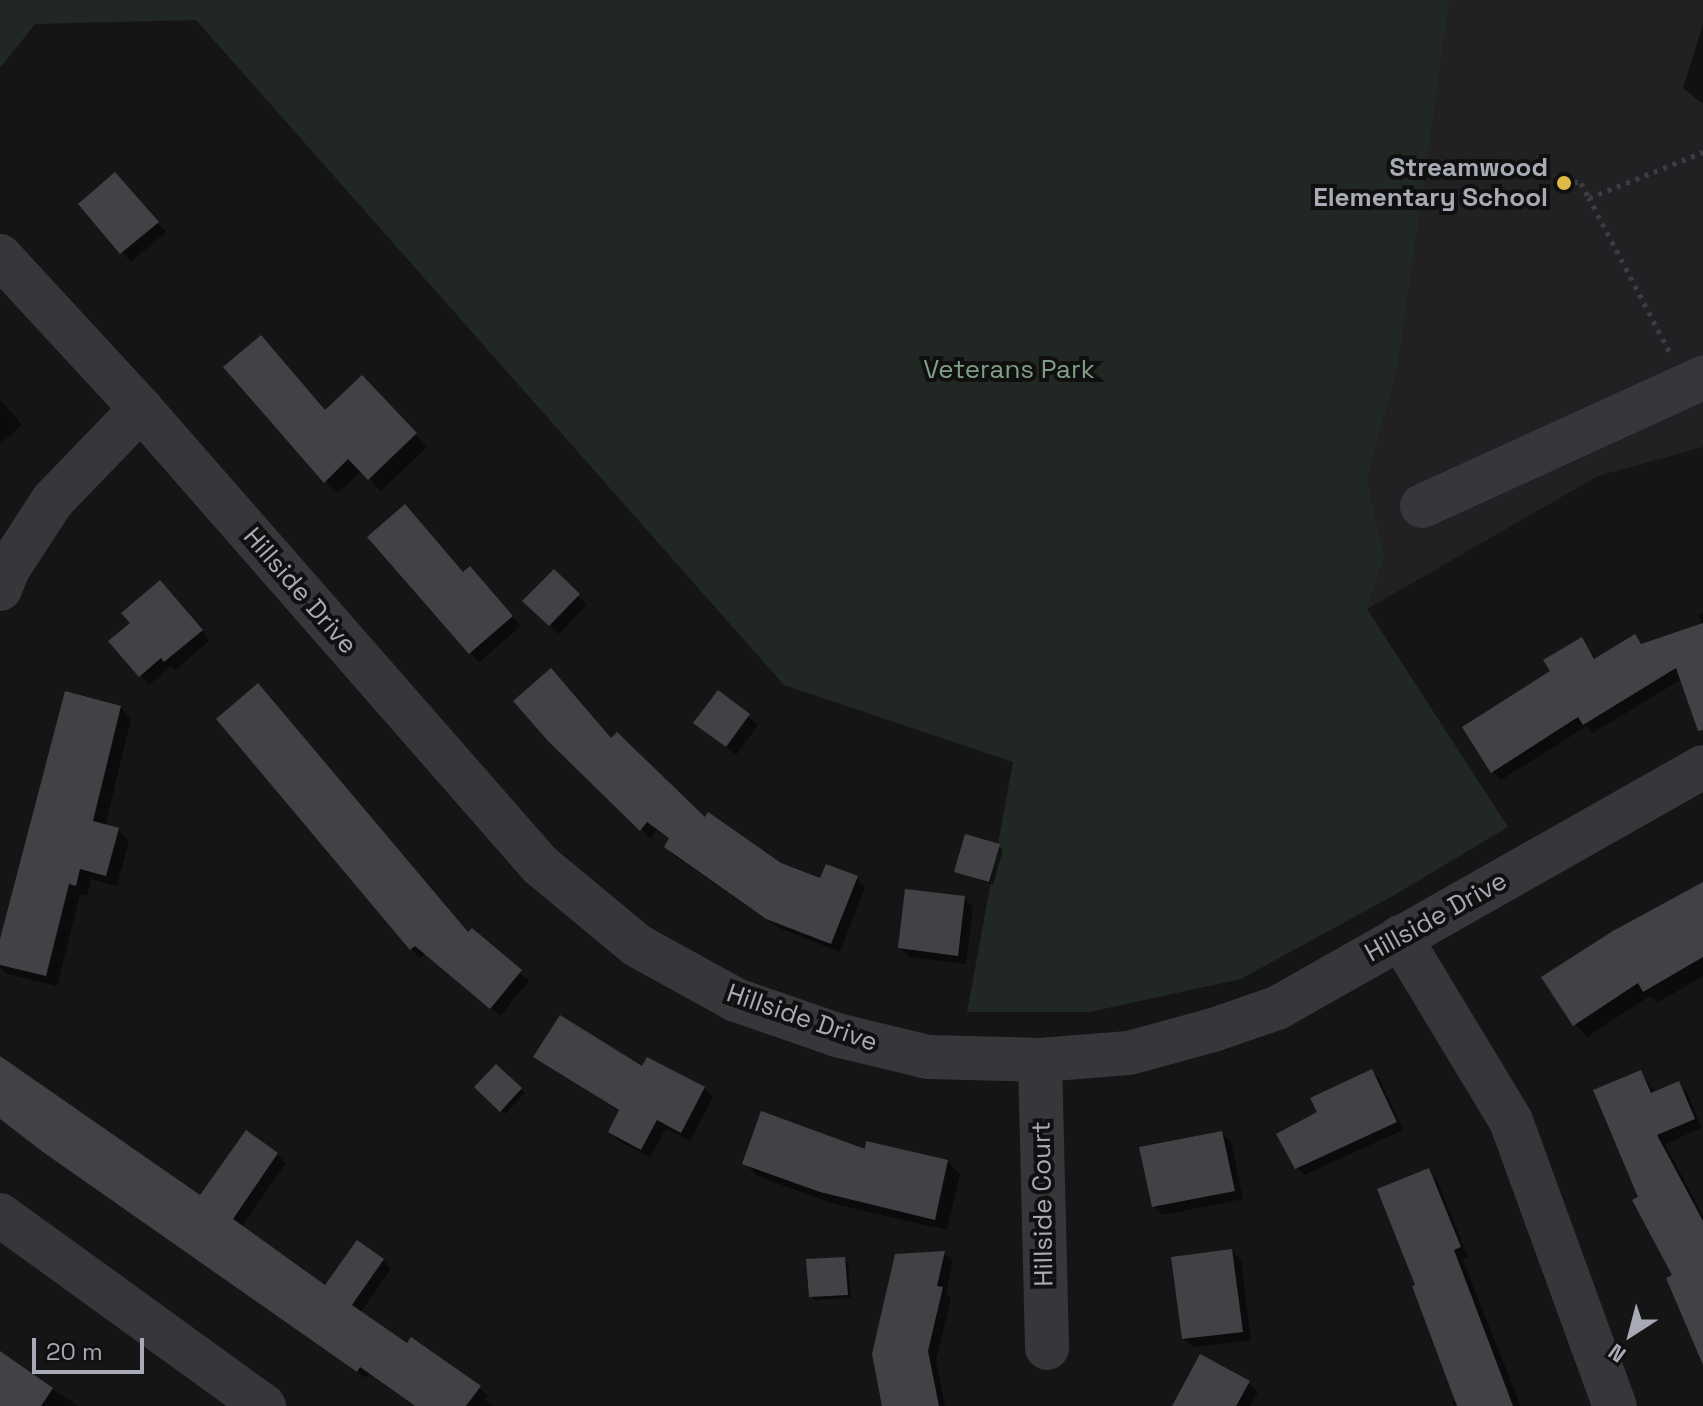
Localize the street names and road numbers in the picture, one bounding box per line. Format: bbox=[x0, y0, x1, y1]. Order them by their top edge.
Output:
street label: Hillside Drive bbox=[237, 521, 363, 661]
street label: Hillside Drive bbox=[1360, 865, 1512, 969]
street label: Hillside Drive bbox=[723, 978, 881, 1058]
street label: Hillside Court bbox=[1026, 1121, 1060, 1287]

